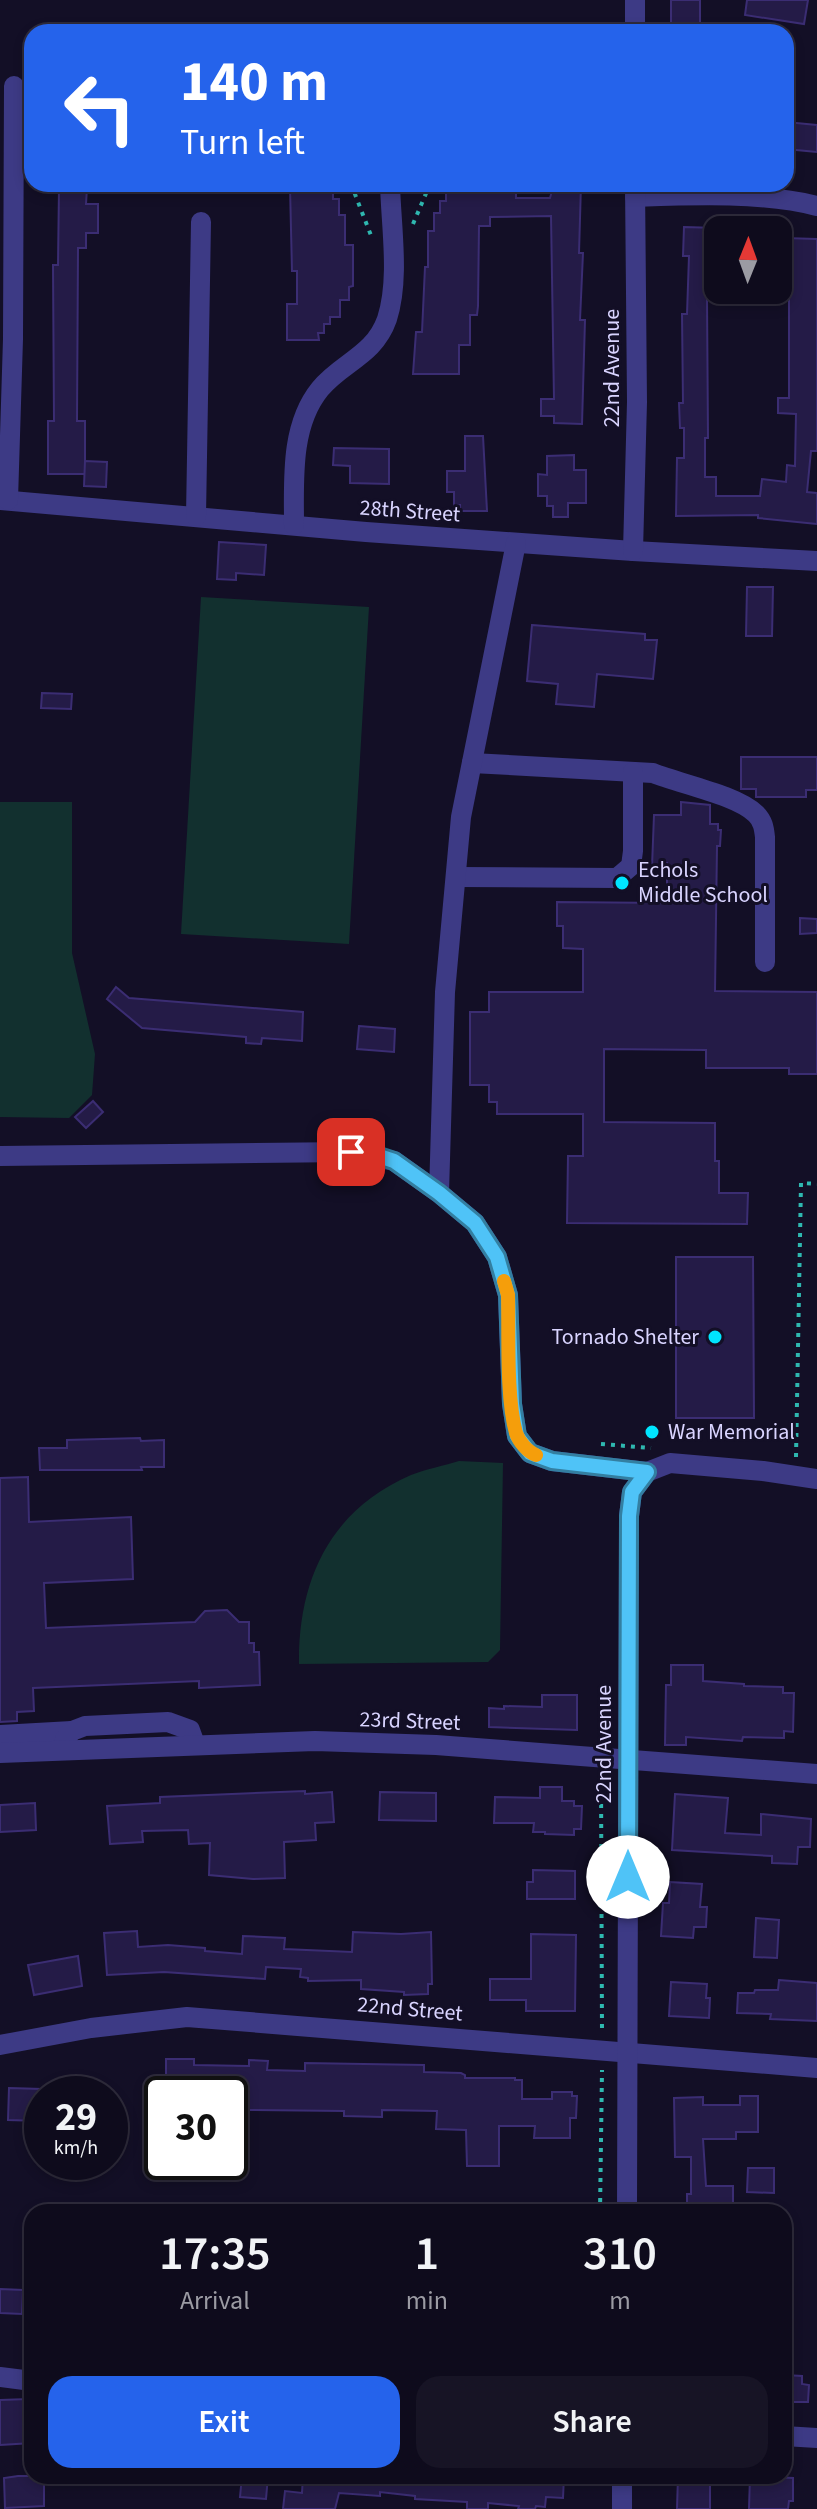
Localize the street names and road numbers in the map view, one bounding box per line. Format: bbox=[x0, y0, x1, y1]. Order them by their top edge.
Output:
street label: 22nd Avenue bbox=[596, 309, 628, 427]
street label: 28th Street bbox=[359, 492, 462, 531]
street label: 22nd Avenue bbox=[588, 1685, 620, 1803]
street label: 23rd Street bbox=[359, 1703, 462, 1739]
street label: 22nd Street bbox=[356, 1988, 465, 2030]

